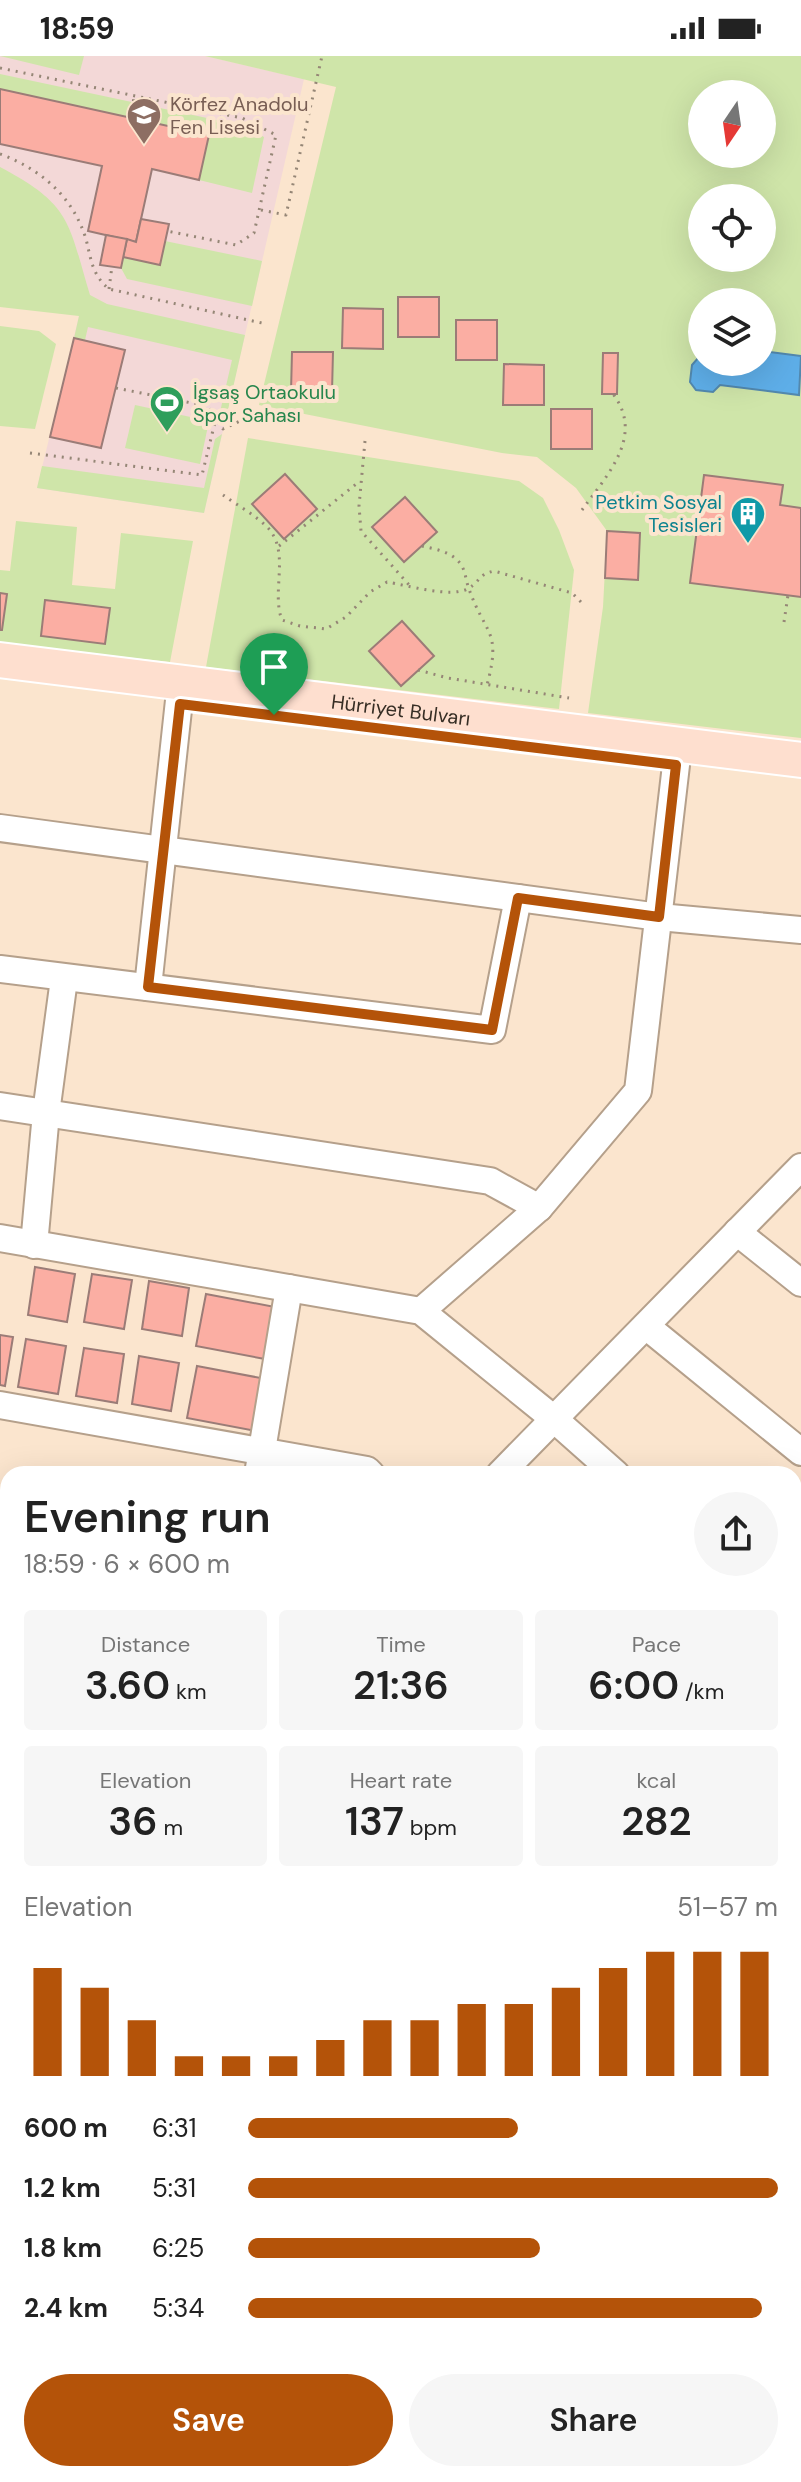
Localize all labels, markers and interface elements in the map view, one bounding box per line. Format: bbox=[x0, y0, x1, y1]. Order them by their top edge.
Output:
text: 18:59 bbox=[40, 9, 115, 48]
north arrow bbox=[688, 80, 776, 168]
map controls bbox=[688, 80, 776, 376]
place label: Körfez Anadolu Fen Lisesi bbox=[170, 91, 308, 140]
school or university icon: Körfez Anadolu Fen Lisesi bbox=[125, 96, 163, 146]
button: locate bbox=[688, 184, 776, 272]
button: layers bbox=[688, 288, 776, 376]
place label: İgsaş Ortaokulu Spor Sahası bbox=[193, 379, 336, 428]
sports icon: İgsaş Ortaokulu Spor Sahası bbox=[148, 384, 186, 434]
place label: Petkim Sosyal Tesisleri bbox=[595, 489, 722, 538]
building icon: Petkim Sosyal Tesisleri bbox=[729, 495, 767, 545]
pin bbox=[240, 633, 308, 715]
icon: arrive bbox=[252, 645, 296, 689]
street label: Hürriyet Bulvarı bbox=[330, 688, 472, 732]
text: Evening run bbox=[24, 1488, 271, 1546]
button: share bbox=[694, 1492, 778, 1576]
text: 18:59 · 6 × 600 m bbox=[24, 1547, 230, 1581]
text: Distance bbox=[101, 1630, 190, 1659]
text: Time bbox=[376, 1630, 426, 1659]
text: Pace bbox=[632, 1630, 681, 1659]
text: 3.60 bbox=[85, 1659, 170, 1711]
text: 21:36 bbox=[353, 1659, 449, 1711]
text: 6:00 bbox=[588, 1659, 679, 1711]
text: km bbox=[170, 1677, 207, 1706]
text: /km bbox=[679, 1677, 724, 1706]
text: Elevation bbox=[100, 1766, 192, 1795]
text: Heart rate bbox=[350, 1766, 452, 1795]
text: kcal bbox=[636, 1766, 676, 1795]
text: 36 bbox=[108, 1795, 158, 1847]
text: 137 bbox=[345, 1795, 404, 1847]
text: 282 bbox=[621, 1795, 692, 1847]
text: m bbox=[158, 1813, 183, 1842]
text: bpm bbox=[404, 1813, 457, 1842]
text: Elevation bbox=[24, 1890, 132, 1924]
text: 51–57 m bbox=[677, 1890, 778, 1924]
text: 600 m bbox=[24, 2111, 108, 2145]
text: 6:31 bbox=[152, 2111, 197, 2145]
text: 1.2 km bbox=[24, 2171, 101, 2205]
text: 5:31 bbox=[152, 2171, 196, 2205]
text: 1.8 km bbox=[24, 2231, 102, 2265]
text: 6:25 bbox=[152, 2231, 204, 2265]
text: 2.4 km bbox=[24, 2291, 108, 2325]
text: 5:34 bbox=[152, 2291, 204, 2325]
button: Save bbox=[24, 2374, 393, 2466]
button: Share bbox=[409, 2374, 778, 2466]

